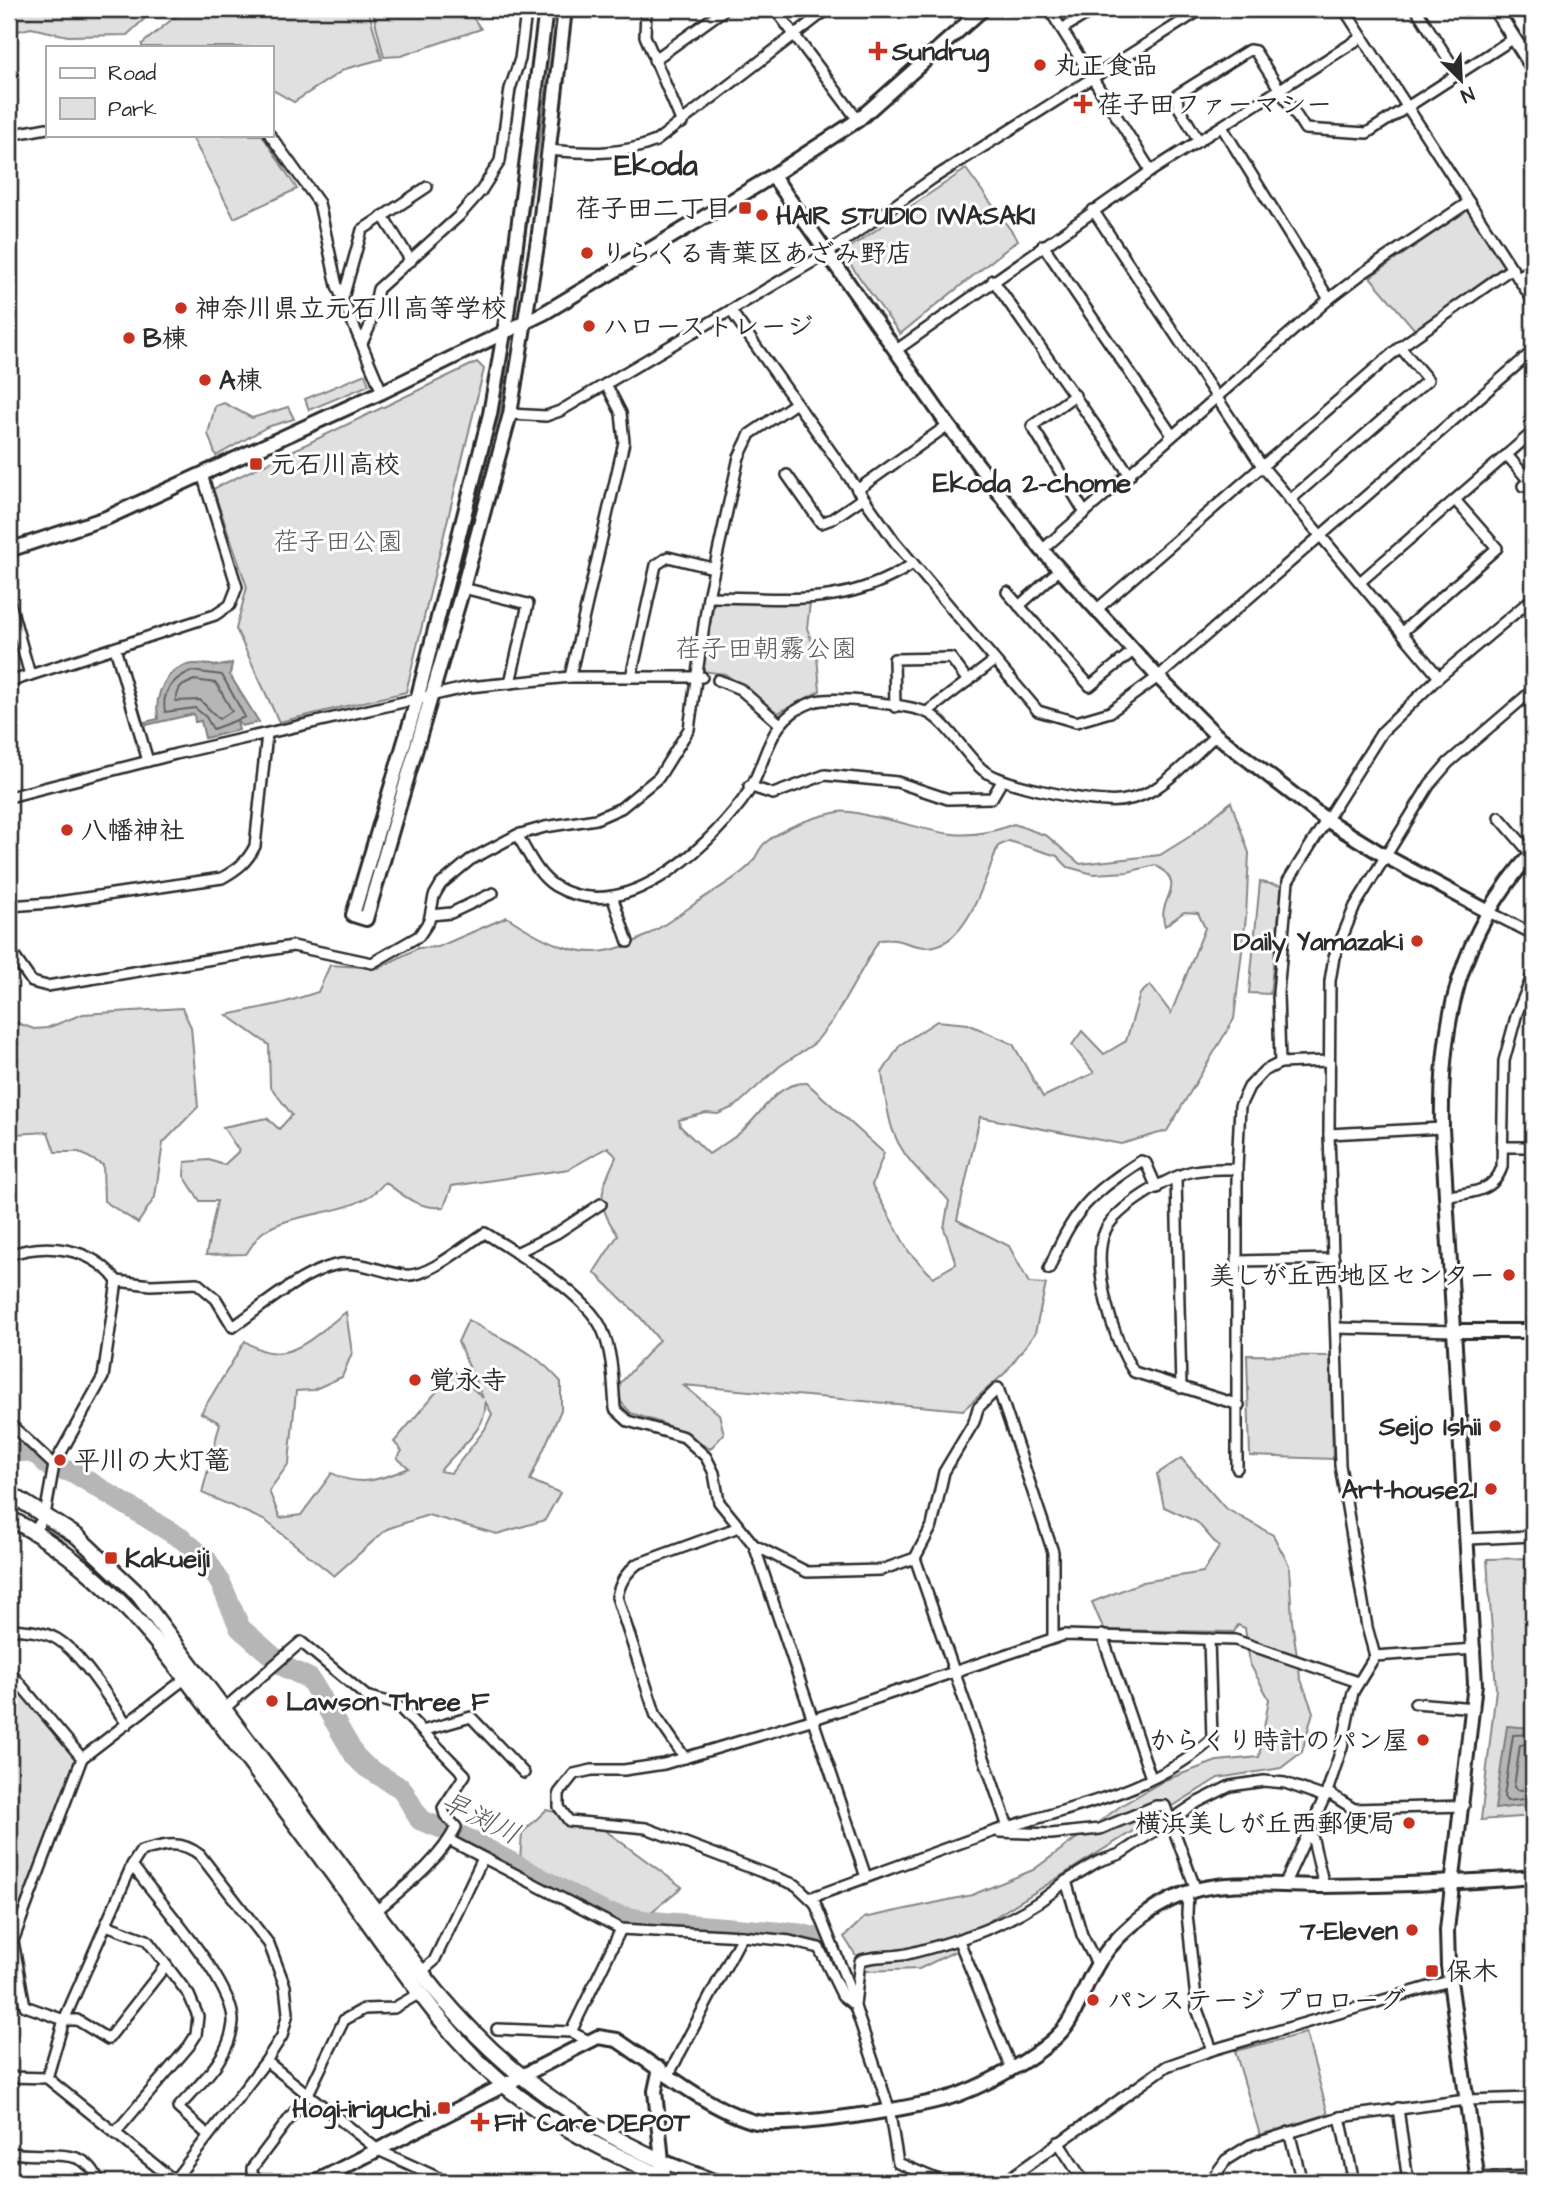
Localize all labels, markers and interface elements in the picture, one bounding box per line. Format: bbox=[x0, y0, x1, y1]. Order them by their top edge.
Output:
place label: Sundrug bbox=[891, 34, 990, 73]
marker: Sundrug bbox=[870, 43, 886, 59]
legend bbox=[46, 46, 273, 136]
north arrow bbox=[1426, 46, 1496, 116]
place label: 丸正食品 bbox=[1054, 48, 1158, 84]
marker: 丸正食品 bbox=[1032, 57, 1048, 73]
text: Road bbox=[108, 59, 156, 88]
text: N bbox=[1456, 79, 1478, 109]
place label: 荏子田ファーマシー bbox=[1097, 87, 1332, 123]
text: Park bbox=[108, 95, 157, 124]
marker: 荏子田ファーマシー bbox=[1075, 96, 1091, 112]
district label: Ekoda bbox=[614, 145, 699, 187]
place label: 荏子田二丁目 bbox=[575, 191, 731, 227]
place label: HAIR STUDIO IWASAKI bbox=[776, 198, 1036, 234]
marker: 荏子田二丁目 bbox=[737, 200, 753, 216]
marker: HAIR STUDIO IWASAKI bbox=[754, 207, 770, 223]
place label: りらくる青葉区あざみ野店 bbox=[601, 236, 912, 272]
marker: りらくる青葉区あざみ野店 bbox=[579, 245, 595, 261]
place label: 神奈川県立元石川高等学校 bbox=[195, 291, 507, 327]
marker: 神奈川県立元石川高等学校 bbox=[173, 300, 189, 316]
place label: ハローストレージ bbox=[603, 309, 813, 345]
marker: ハローストレージ bbox=[581, 318, 597, 334]
place label: B棟 bbox=[143, 321, 188, 357]
marker: B棟 bbox=[121, 330, 137, 346]
place label: A棟 bbox=[219, 363, 262, 399]
marker: A棟 bbox=[197, 372, 213, 388]
place label: 元石川高校 bbox=[270, 447, 400, 483]
marker: 元石川高校 bbox=[248, 456, 264, 472]
district label: Ekoda 2-chome bbox=[933, 464, 1131, 503]
park label: 荏子田公園 bbox=[273, 524, 403, 560]
park label: 荏子田朝霧公園 bbox=[675, 631, 857, 667]
place label: 八幡神社 bbox=[81, 813, 185, 849]
marker: 八幡神社 bbox=[59, 822, 75, 838]
place label: Daily Yamazaki bbox=[1234, 924, 1403, 963]
marker: Daily Yamazaki bbox=[1409, 933, 1425, 949]
place label: 美しが丘西地区センター bbox=[1209, 1258, 1495, 1294]
marker: 美しが丘西地区センター bbox=[1501, 1267, 1517, 1283]
place label: 覚永寺 bbox=[429, 1363, 507, 1399]
marker: 覚永寺 bbox=[407, 1372, 423, 1388]
place label: Seijo Ishii bbox=[1378, 1409, 1481, 1445]
marker: Seijo Ishii bbox=[1487, 1418, 1503, 1434]
place label: 平川の大灯篭 bbox=[74, 1443, 230, 1479]
marker: 平川の大灯篭 bbox=[52, 1452, 68, 1468]
place label: Art-house21 bbox=[1341, 1472, 1478, 1508]
marker: Art-house21 bbox=[1483, 1481, 1499, 1497]
place label: Kakueiji bbox=[125, 1541, 210, 1577]
marker: Kakueiji bbox=[103, 1550, 119, 1566]
place label: Lawson Three F bbox=[286, 1684, 490, 1720]
marker: Lawson Three F bbox=[264, 1693, 280, 1709]
place label: からくり時計のパン屋 bbox=[1149, 1723, 1409, 1759]
marker: からくり時計のパン屋 bbox=[1415, 1732, 1431, 1748]
water label: 早渕川 bbox=[434, 1782, 527, 1854]
place label: 横浜美しが丘西郵便局 bbox=[1135, 1806, 1395, 1842]
marker: 横浜美しが丘西郵便局 bbox=[1401, 1815, 1417, 1831]
place label: 7-Eleven bbox=[1299, 1913, 1398, 1949]
marker: 7-Eleven bbox=[1404, 1922, 1420, 1938]
place label: 保木 bbox=[1446, 1954, 1498, 1990]
marker: 保木 bbox=[1424, 1963, 1440, 1979]
place label: パンステージ プロローグ bbox=[1107, 1983, 1406, 2019]
marker: パンステージ プロローグ bbox=[1085, 1992, 1101, 2008]
place label: Hogi-iriguchi bbox=[292, 2091, 430, 2130]
marker: Hogi-iriguchi bbox=[436, 2100, 452, 2116]
place label: Fit Care DEPOT bbox=[494, 2105, 691, 2141]
marker: Fit Care DEPOT bbox=[472, 2114, 488, 2130]

